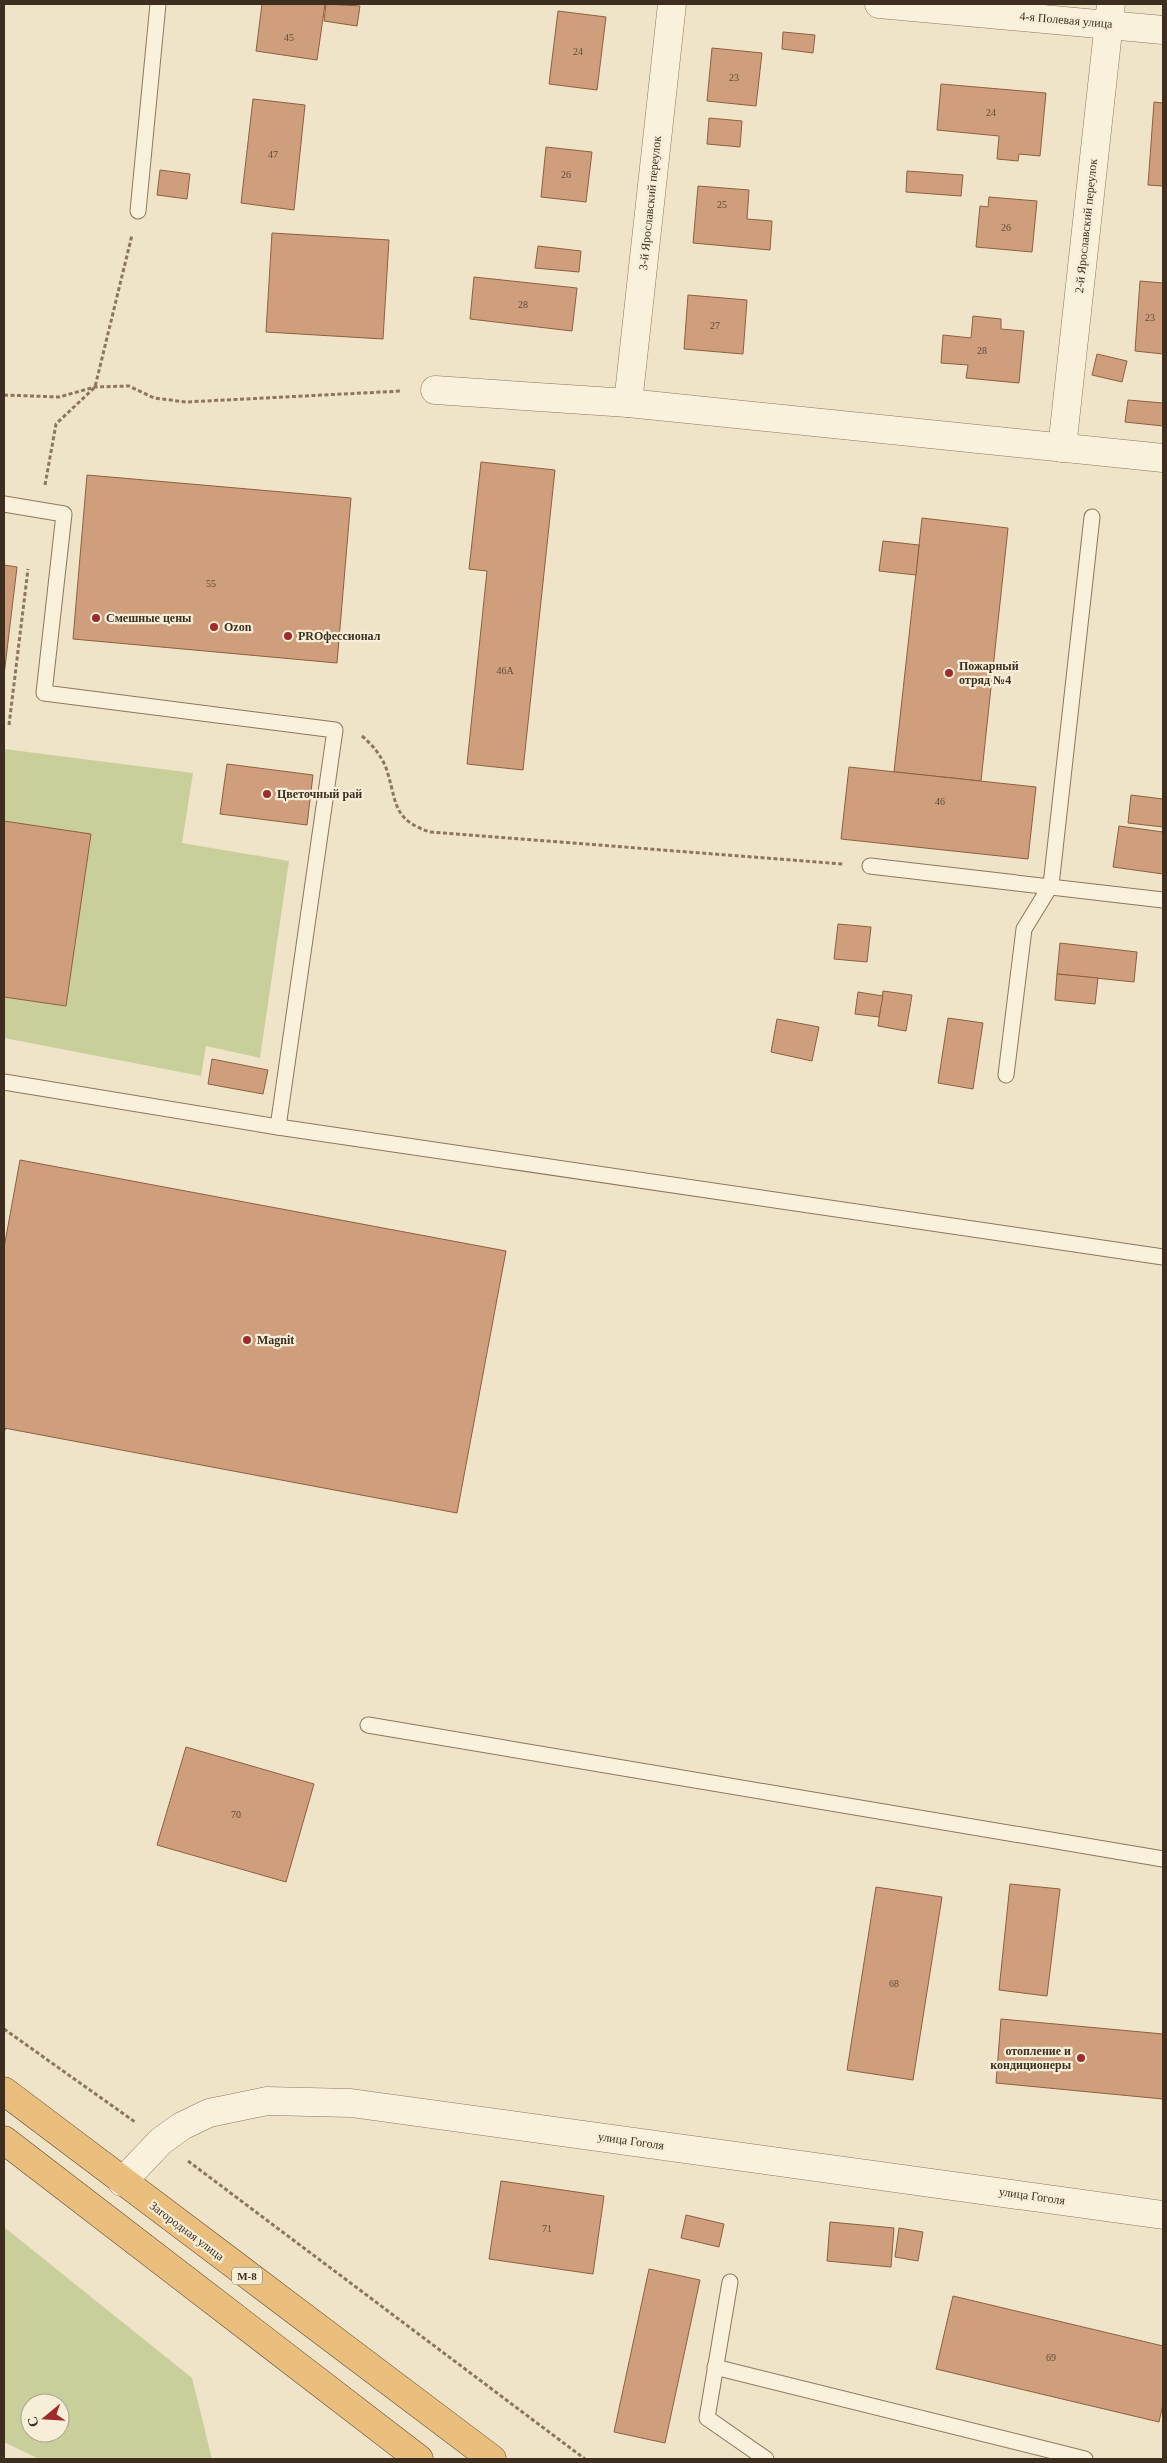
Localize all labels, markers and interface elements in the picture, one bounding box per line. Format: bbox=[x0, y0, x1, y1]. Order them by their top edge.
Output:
street label: 4-я Полевая улица bbox=[1019, 9, 1114, 31]
house number: 45 bbox=[284, 32, 294, 43]
house number: 24 bbox=[573, 46, 583, 57]
house number: 23 bbox=[729, 72, 739, 83]
house number: 24 bbox=[986, 107, 996, 118]
street label: 3-й Ярославский переулок bbox=[636, 135, 664, 271]
house number: 47 bbox=[268, 149, 278, 160]
street label: 2-й Ярославский переулок bbox=[1072, 158, 1100, 294]
house number: 26 bbox=[561, 169, 571, 180]
house number: 25 bbox=[717, 199, 727, 210]
house number: 26 bbox=[1001, 222, 1011, 233]
house number: 28 bbox=[518, 299, 528, 310]
house number: 23 bbox=[1145, 312, 1155, 323]
house number: 27 bbox=[710, 320, 720, 331]
house number: 28 bbox=[977, 345, 987, 356]
house number: 55 bbox=[206, 578, 216, 589]
place label: Смешные цены bbox=[106, 611, 192, 625]
marker: Смешные цены bbox=[90, 612, 102, 624]
place label: Ozon bbox=[224, 620, 252, 634]
marker: Ozon bbox=[208, 621, 220, 633]
place label: PROфессионал bbox=[298, 629, 381, 643]
marker: PROфессионал bbox=[282, 630, 294, 642]
place label: Пожарный отряд №4 bbox=[959, 659, 1019, 687]
house number: 46А bbox=[496, 665, 514, 676]
marker: Пожарный отряд №4 bbox=[943, 667, 955, 679]
place label: Цветочный рай bbox=[277, 787, 362, 801]
marker: Цветочный рай bbox=[261, 788, 273, 800]
house number: 46 bbox=[935, 796, 945, 807]
place label: Magnit bbox=[257, 1333, 294, 1347]
marker: Magnit bbox=[241, 1334, 253, 1346]
house number: 70 bbox=[231, 1809, 241, 1820]
house number: 68 bbox=[889, 1978, 899, 1989]
place label: отопление и кондиционеры bbox=[990, 2044, 1072, 2072]
marker: отопление и кондиционеры bbox=[1075, 2052, 1087, 2064]
street label: улица Гоголя bbox=[597, 2129, 665, 2153]
street label: улица Гоголя bbox=[998, 2184, 1066, 2208]
street label: Загородная улица bbox=[147, 2198, 228, 2264]
house number: 71 bbox=[542, 2223, 552, 2234]
road number: М-8 bbox=[232, 2268, 262, 2284]
house number: 69 bbox=[1046, 2352, 1056, 2363]
north arrow bbox=[20, 2393, 70, 2443]
text: С bbox=[24, 2415, 42, 2429]

